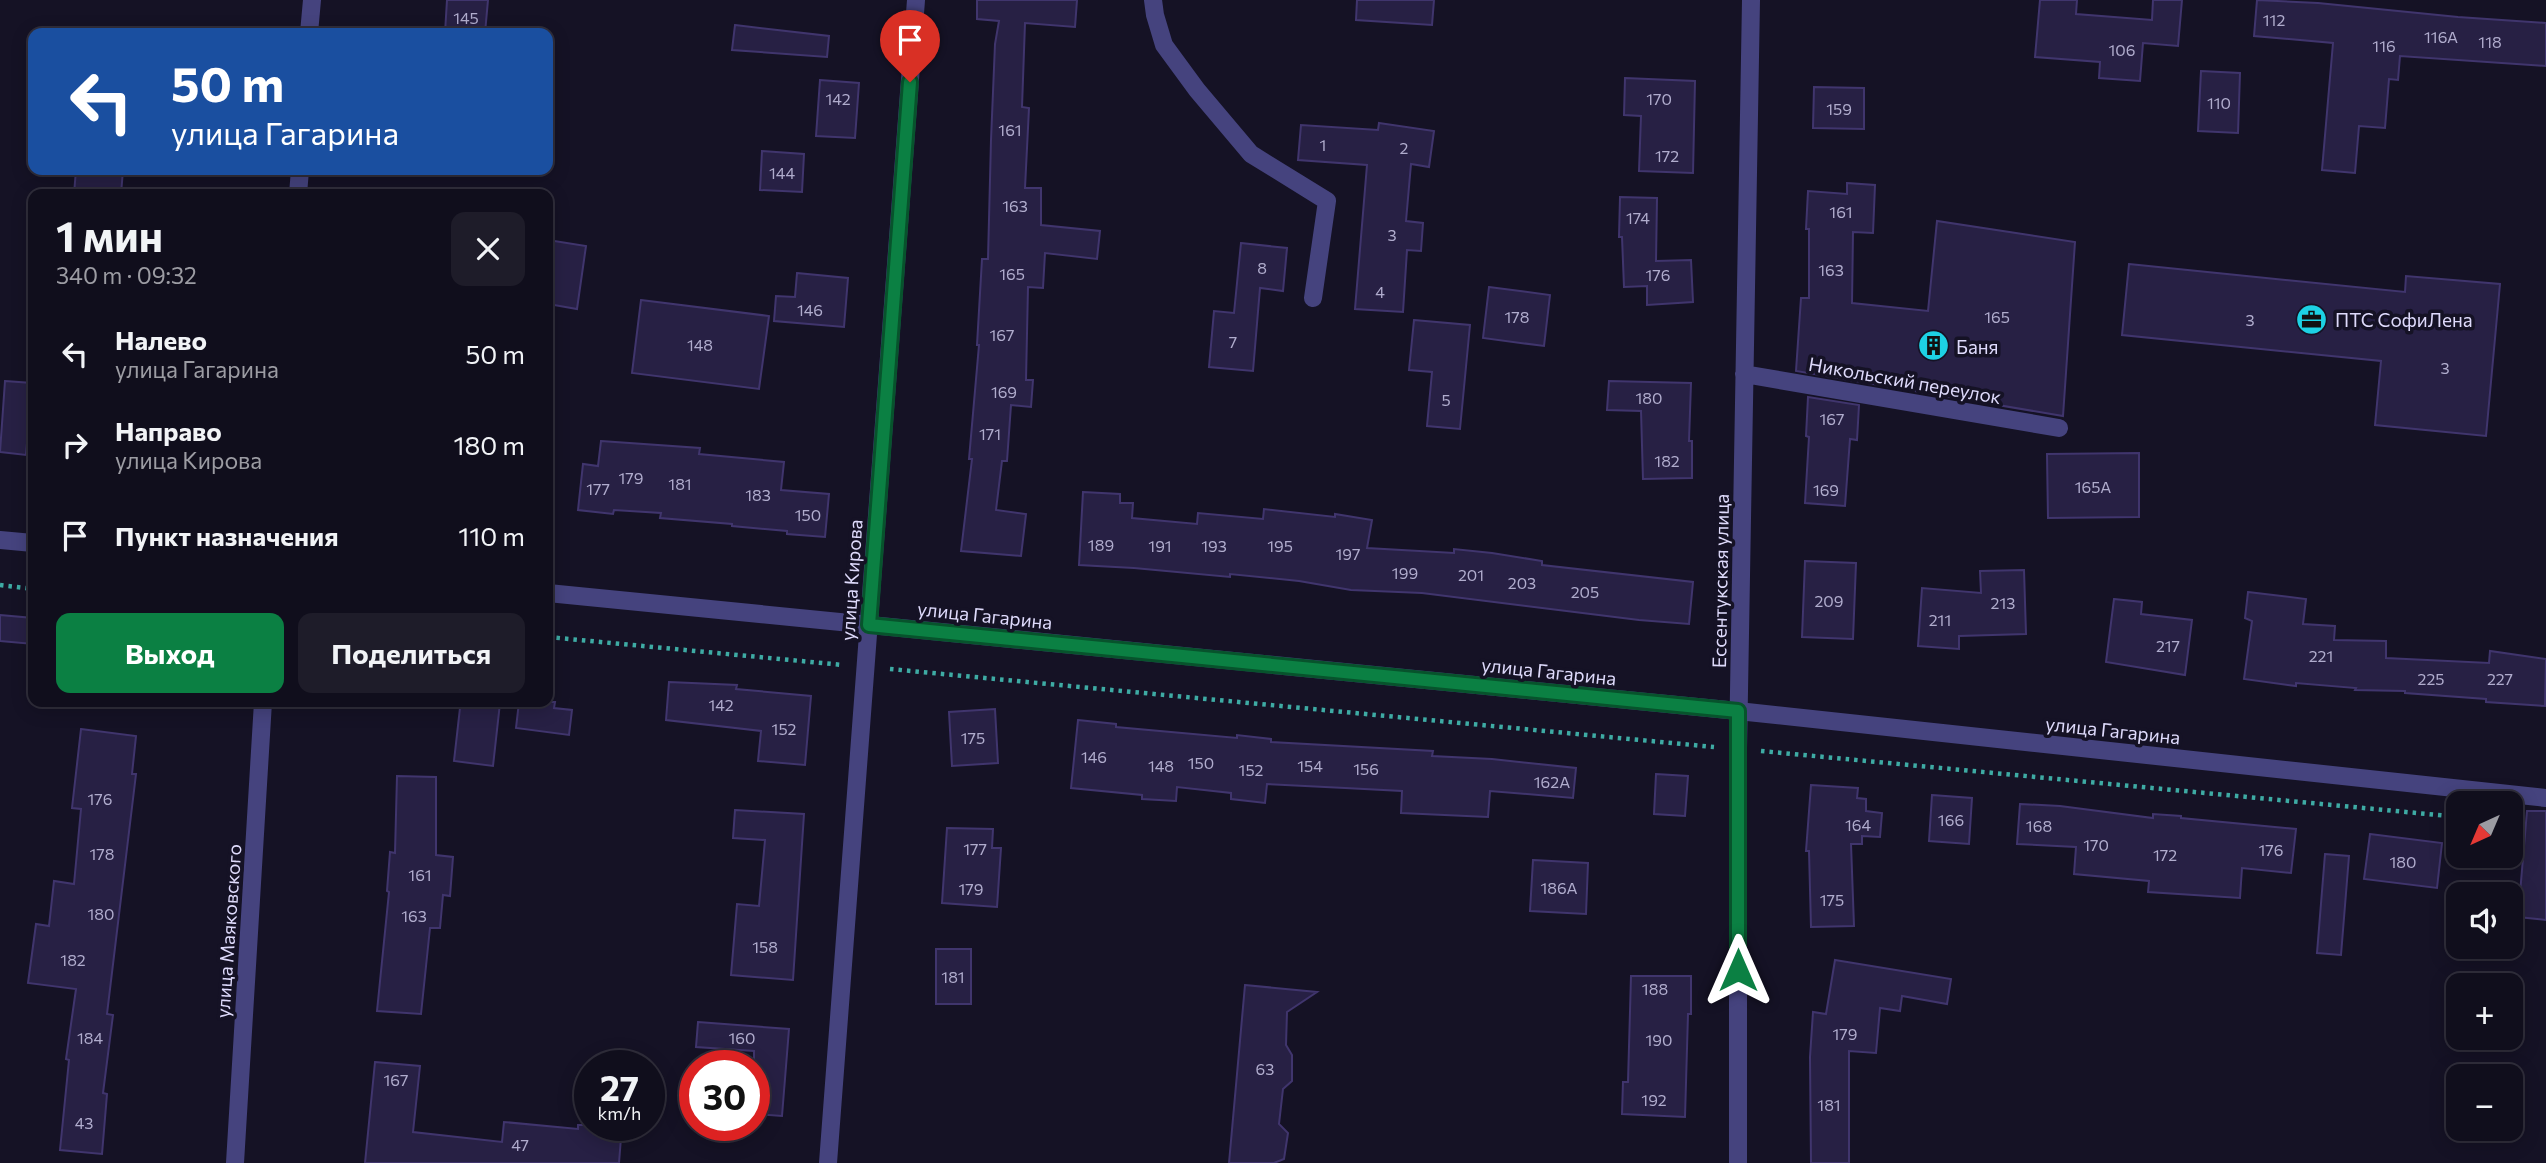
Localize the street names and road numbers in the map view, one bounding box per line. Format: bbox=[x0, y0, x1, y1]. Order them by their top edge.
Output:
street label: Никольский переулок bbox=[1807, 352, 2003, 408]
street label: Ессентукская улица bbox=[1707, 494, 1733, 668]
street label: улица Кирова bbox=[835, 519, 867, 641]
street label: улица Гагарина bbox=[916, 596, 1054, 634]
street label: улица Гагарина bbox=[1480, 652, 1618, 690]
street label: улица Гагарина bbox=[2044, 711, 2182, 749]
street label: улица Маяковского bbox=[210, 843, 246, 1019]

